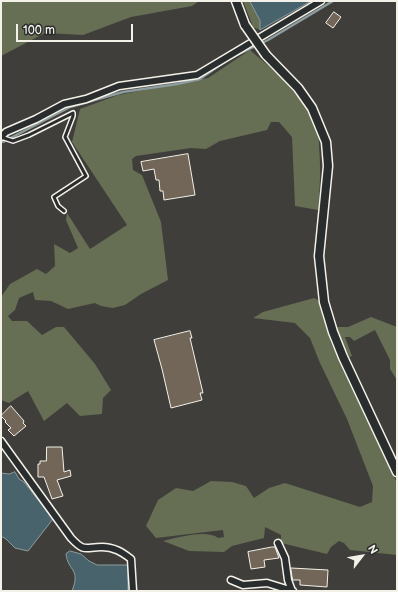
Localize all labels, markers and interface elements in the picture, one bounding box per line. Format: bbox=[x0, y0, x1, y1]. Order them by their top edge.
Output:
scale bar bbox=[18, 16, 135, 42]
text: 100 m bbox=[23, 23, 55, 38]
north arrow bbox=[342, 536, 382, 576]
text: N bbox=[365, 543, 380, 556]

